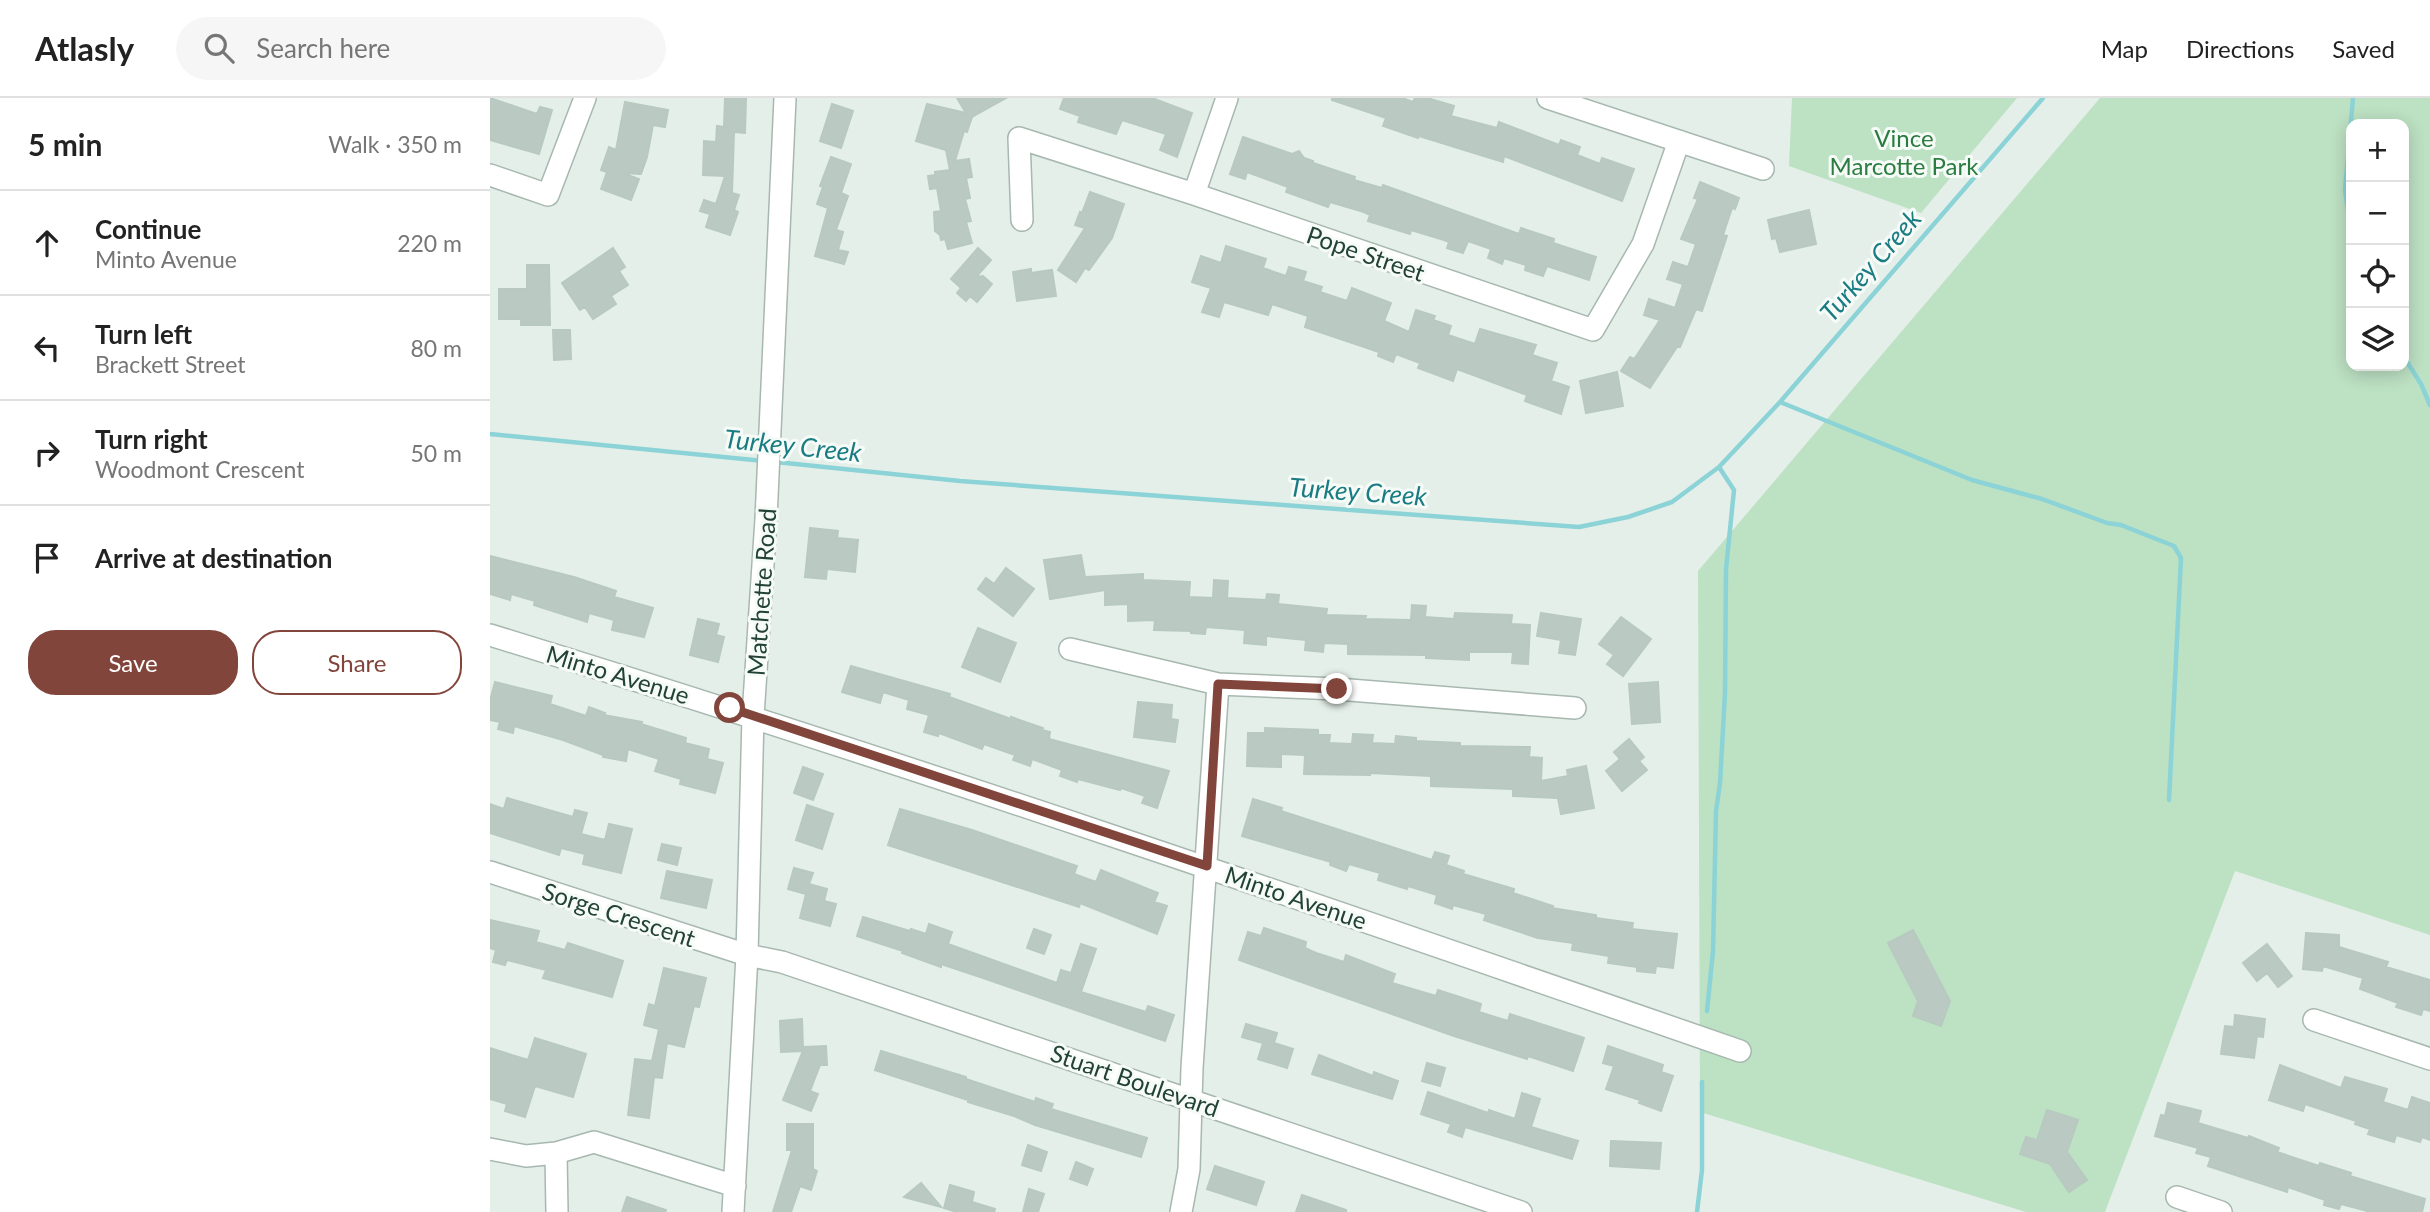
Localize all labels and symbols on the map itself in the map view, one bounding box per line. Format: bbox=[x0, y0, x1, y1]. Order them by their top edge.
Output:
park label: Vince Marcotte Park bbox=[1830, 123, 1979, 180]
water label: Turkey Creek bbox=[1813, 202, 1928, 328]
street label: Pope Street bbox=[1303, 219, 1429, 287]
water label: Turkey Creek bbox=[723, 422, 864, 468]
water label: Turkey Creek bbox=[1288, 470, 1429, 512]
street label: Matchette Road bbox=[741, 507, 781, 677]
street label: Minto Avenue bbox=[543, 638, 693, 710]
route end bbox=[1321, 673, 1352, 704]
route start bbox=[714, 692, 745, 723]
street label: Minto Avenue bbox=[1221, 859, 1371, 935]
street label: Sorge Crescent bbox=[539, 876, 700, 952]
street label: Stuart Boulevard bbox=[1047, 1038, 1223, 1122]

